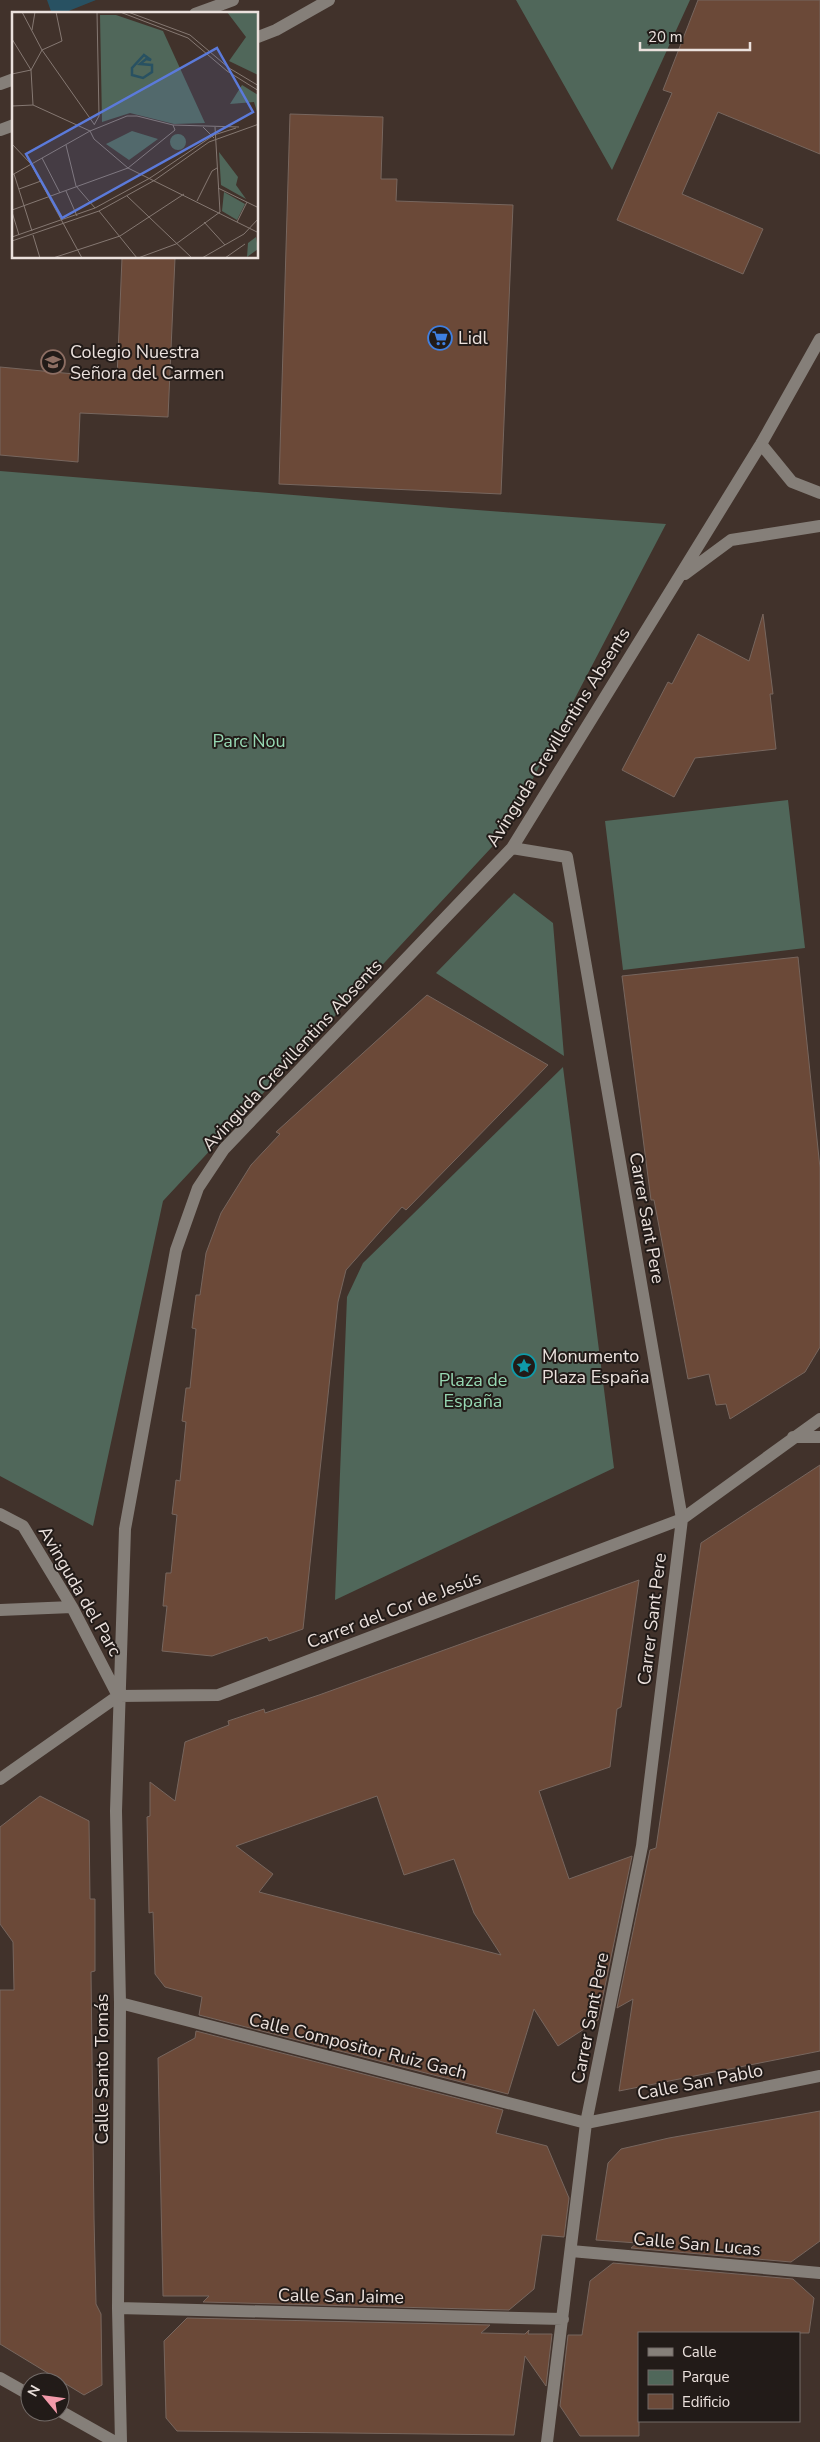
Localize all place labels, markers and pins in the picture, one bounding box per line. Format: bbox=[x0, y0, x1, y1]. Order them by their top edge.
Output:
supermarket icon: Lidl bbox=[427, 325, 453, 351]
place label: Lidl bbox=[458, 326, 488, 350]
place label: Colegio Nuestra Señora del Carmen bbox=[70, 340, 224, 385]
school or university icon: Colegio Nuestra Señora del Carmen bbox=[40, 349, 66, 375]
place label: Monumento Plaza España bbox=[542, 1344, 649, 1389]
place icon: Monumento Plaza España bbox=[511, 1353, 537, 1379]

